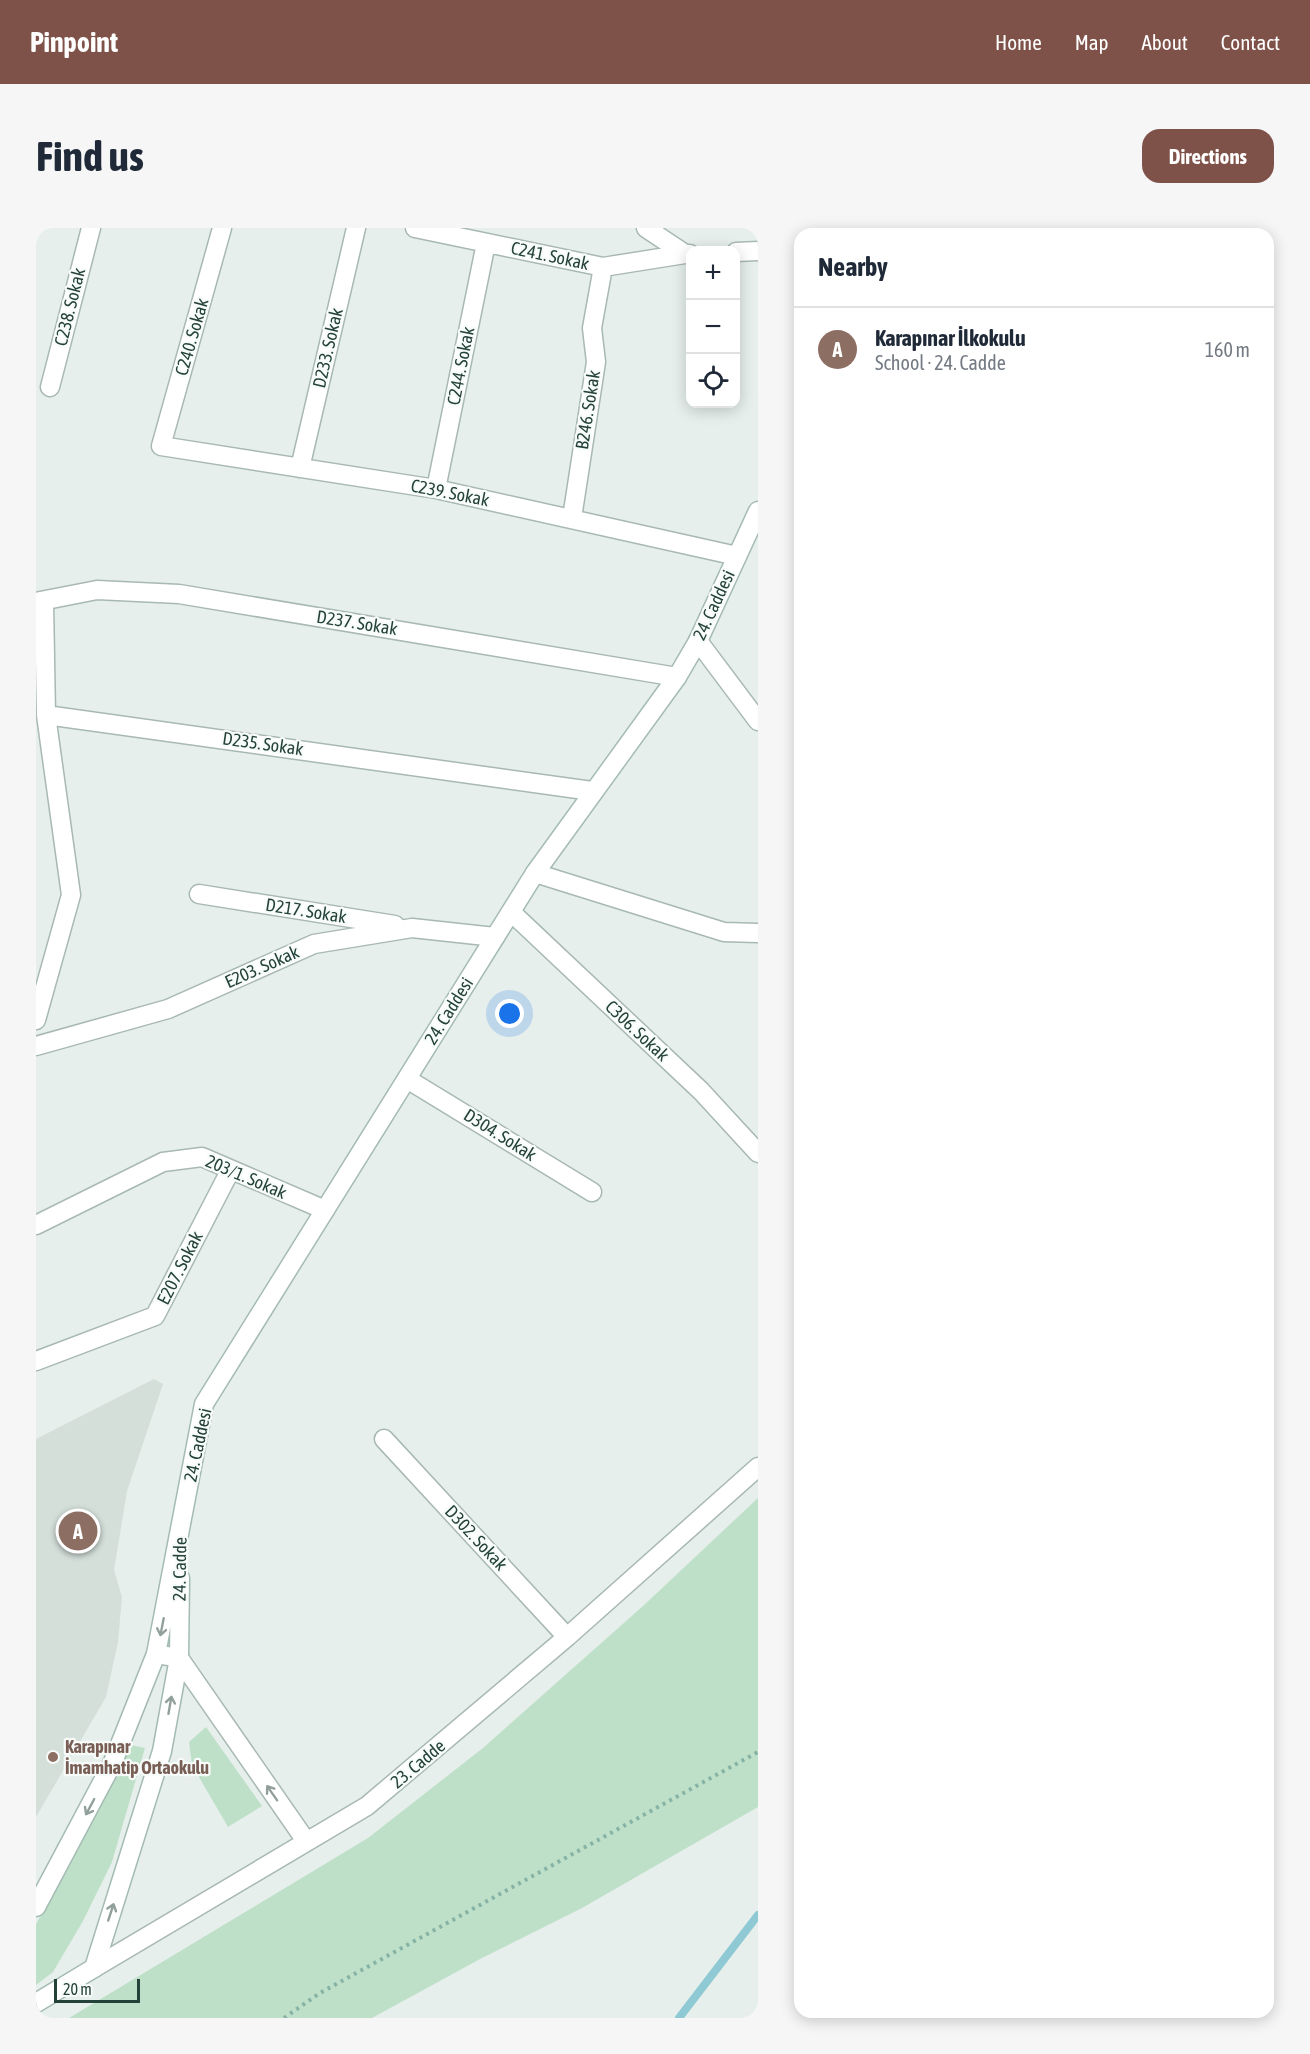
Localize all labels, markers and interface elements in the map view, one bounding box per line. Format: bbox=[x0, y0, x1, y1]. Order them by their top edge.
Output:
text: Pinpoint bbox=[30, 26, 118, 58]
text: Home bbox=[995, 30, 1042, 54]
text: Map bbox=[1075, 30, 1109, 54]
text: About bbox=[1142, 30, 1188, 54]
text: Contact bbox=[1221, 30, 1280, 54]
button: Directions bbox=[1142, 129, 1274, 183]
text: Find us bbox=[36, 132, 144, 180]
street label: C241. Sokak bbox=[509, 237, 591, 274]
map controls bbox=[686, 246, 740, 408]
button: + bbox=[686, 246, 740, 300]
text: Nearby bbox=[818, 252, 888, 282]
street label: C238. Sokak bbox=[50, 266, 89, 348]
street label: C240. Sokak bbox=[170, 296, 213, 378]
button: − bbox=[686, 300, 740, 354]
street label: D233. Sokak bbox=[308, 306, 347, 390]
street label: C244. Sokak bbox=[443, 325, 478, 407]
text: Karapınar İlkokulu bbox=[875, 325, 1026, 351]
text: A bbox=[833, 338, 842, 361]
text: 160 m bbox=[1205, 338, 1250, 361]
text: School · 24. Cadde bbox=[875, 351, 1006, 374]
button: locate bbox=[686, 354, 740, 408]
street label: B246. Sokak bbox=[571, 369, 604, 451]
street label: C239. Sokak bbox=[409, 475, 491, 510]
street label: 24. Caddesi bbox=[688, 566, 739, 643]
street label: D237. Sokak bbox=[315, 606, 399, 639]
street label: D235. Sokak bbox=[221, 727, 305, 760]
street label: D217. Sokak bbox=[264, 894, 348, 927]
street label: E203. Sokak bbox=[221, 941, 302, 992]
street label: 24. Caddesi bbox=[420, 973, 477, 1048]
street label: C306. Sokak bbox=[601, 996, 674, 1065]
your location bbox=[495, 999, 524, 1028]
street label: D304. Sokak bbox=[460, 1104, 540, 1165]
street label: 203/1. Sokak bbox=[203, 1150, 290, 1203]
street label: E207. Sokak bbox=[152, 1228, 207, 1308]
street label: 24. Caddesi bbox=[179, 1406, 216, 1484]
street label: D302. Sokak bbox=[441, 1501, 512, 1575]
pin: A bbox=[58, 1508, 98, 1554]
street label: 24. Cadde bbox=[168, 1537, 191, 1601]
one-way arrow bbox=[156, 1617, 167, 1636]
one-way arrow bbox=[165, 1695, 176, 1715]
street label: 23. Cadde bbox=[386, 1735, 449, 1792]
place label: Karapınar İmamhatip Ortaokulu bbox=[65, 1736, 209, 1778]
marker: Karapınar İmamhatip Ortaokulu bbox=[46, 1750, 60, 1764]
one-way arrow bbox=[266, 1785, 278, 1801]
one-way arrow bbox=[83, 1798, 95, 1816]
one-way arrow bbox=[106, 1903, 117, 1922]
scale bar bbox=[54, 1976, 140, 2004]
text: 20 m bbox=[63, 1980, 92, 1998]

